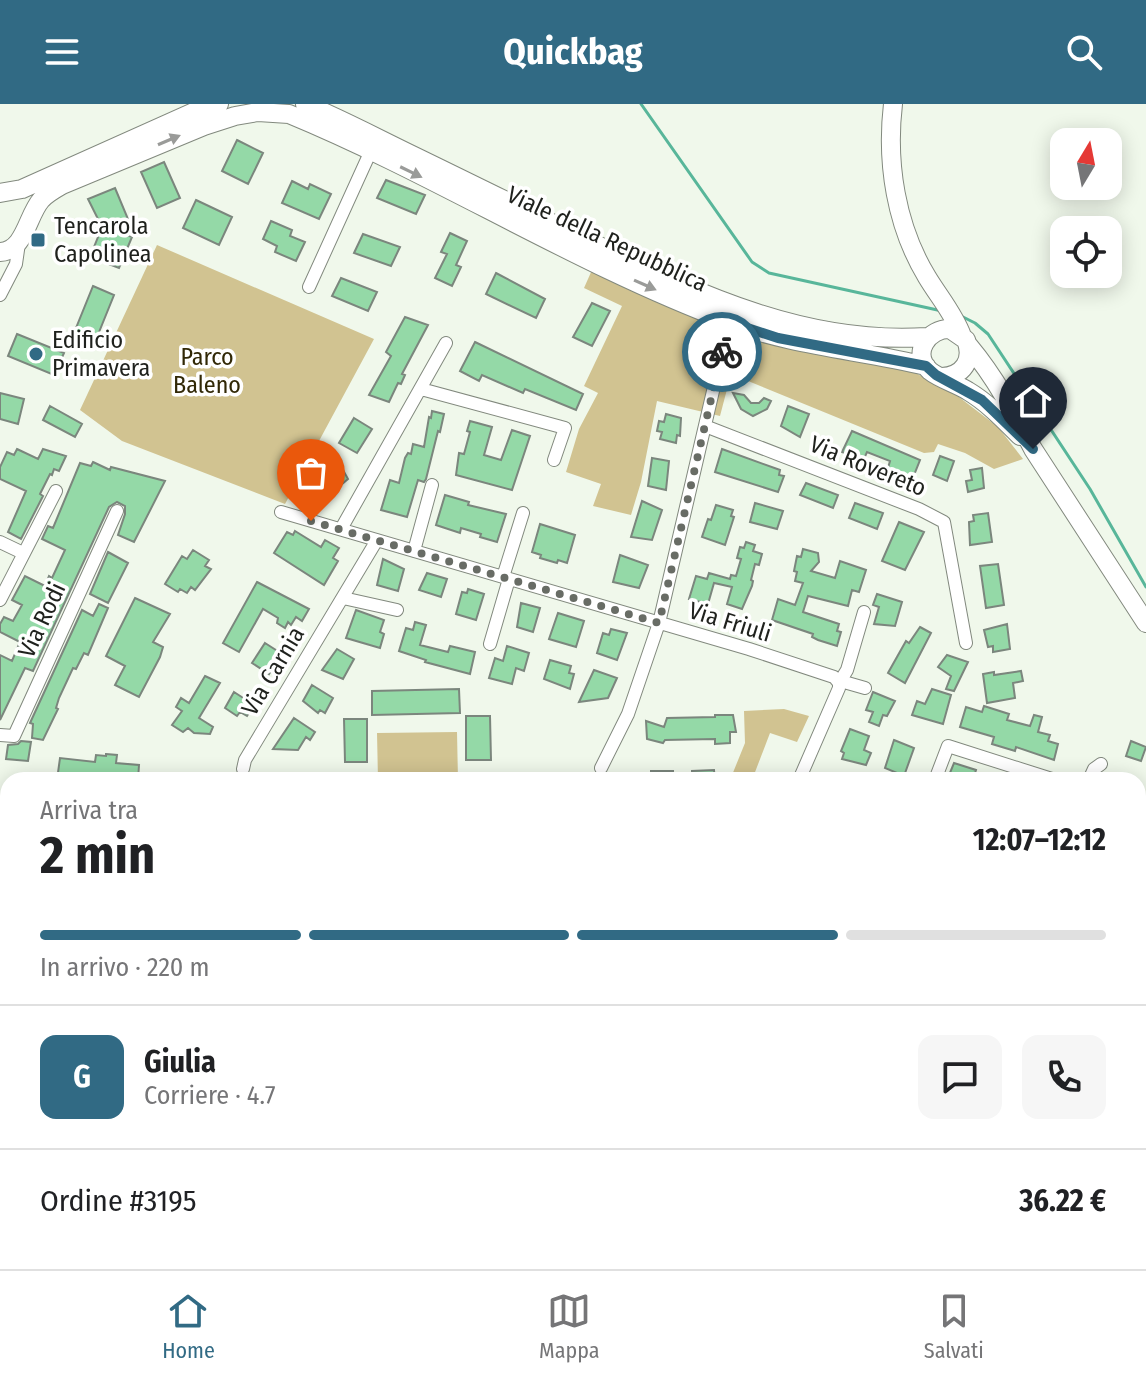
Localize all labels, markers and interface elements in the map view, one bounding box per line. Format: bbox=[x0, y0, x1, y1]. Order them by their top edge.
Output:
icon: menu bbox=[40, 30, 84, 74]
text: Quickbag bbox=[503, 30, 643, 74]
icon: search bbox=[1062, 30, 1106, 74]
north arrow bbox=[1050, 128, 1122, 200]
map controls bbox=[1050, 128, 1122, 288]
one-way arrow bbox=[157, 134, 181, 147]
one-way arrow bbox=[399, 165, 422, 179]
street label: Viale della Repubblica bbox=[502, 180, 712, 298]
place label: Tencarola Capolinea bbox=[54, 212, 152, 268]
button: locate bbox=[1050, 216, 1122, 288]
marker: Tencarola Capolinea bbox=[29, 231, 47, 249]
one-way arrow bbox=[633, 279, 657, 292]
courier bbox=[682, 312, 762, 392]
place label: Edificio Primavera bbox=[52, 326, 150, 382]
icon: bike bbox=[700, 330, 744, 374]
park label: Parco Baleno bbox=[173, 343, 241, 399]
marker: Edificio Primavera bbox=[27, 345, 45, 363]
pin bbox=[999, 367, 1067, 449]
icon: home bbox=[1011, 379, 1055, 423]
street label: Via Rovereto bbox=[806, 430, 930, 502]
pin bbox=[277, 439, 345, 521]
icon: bag bbox=[289, 451, 333, 495]
street label: Via Rodi bbox=[12, 578, 72, 662]
street label: Via Friuli bbox=[685, 596, 775, 648]
street label: Via Carnia bbox=[236, 622, 310, 720]
text: Arriva tra bbox=[40, 795, 138, 826]
text: 12:07–12:12 bbox=[973, 822, 1106, 858]
text: 2 min bbox=[40, 824, 155, 887]
text: In arrivo · 220 m bbox=[40, 952, 210, 983]
button: chat bbox=[918, 1035, 1002, 1119]
button: phone bbox=[1022, 1035, 1106, 1119]
text: Giulia bbox=[144, 1044, 216, 1080]
text: G bbox=[73, 1059, 91, 1095]
text: Corriere · 4.7 bbox=[144, 1080, 275, 1111]
text: Ordine #3195 bbox=[40, 1183, 197, 1219]
text: 36.22 € bbox=[1019, 1183, 1106, 1219]
tab: Home bbox=[162, 1289, 215, 1364]
tab: Mappa bbox=[539, 1289, 600, 1364]
tab: Salvati bbox=[924, 1289, 984, 1364]

